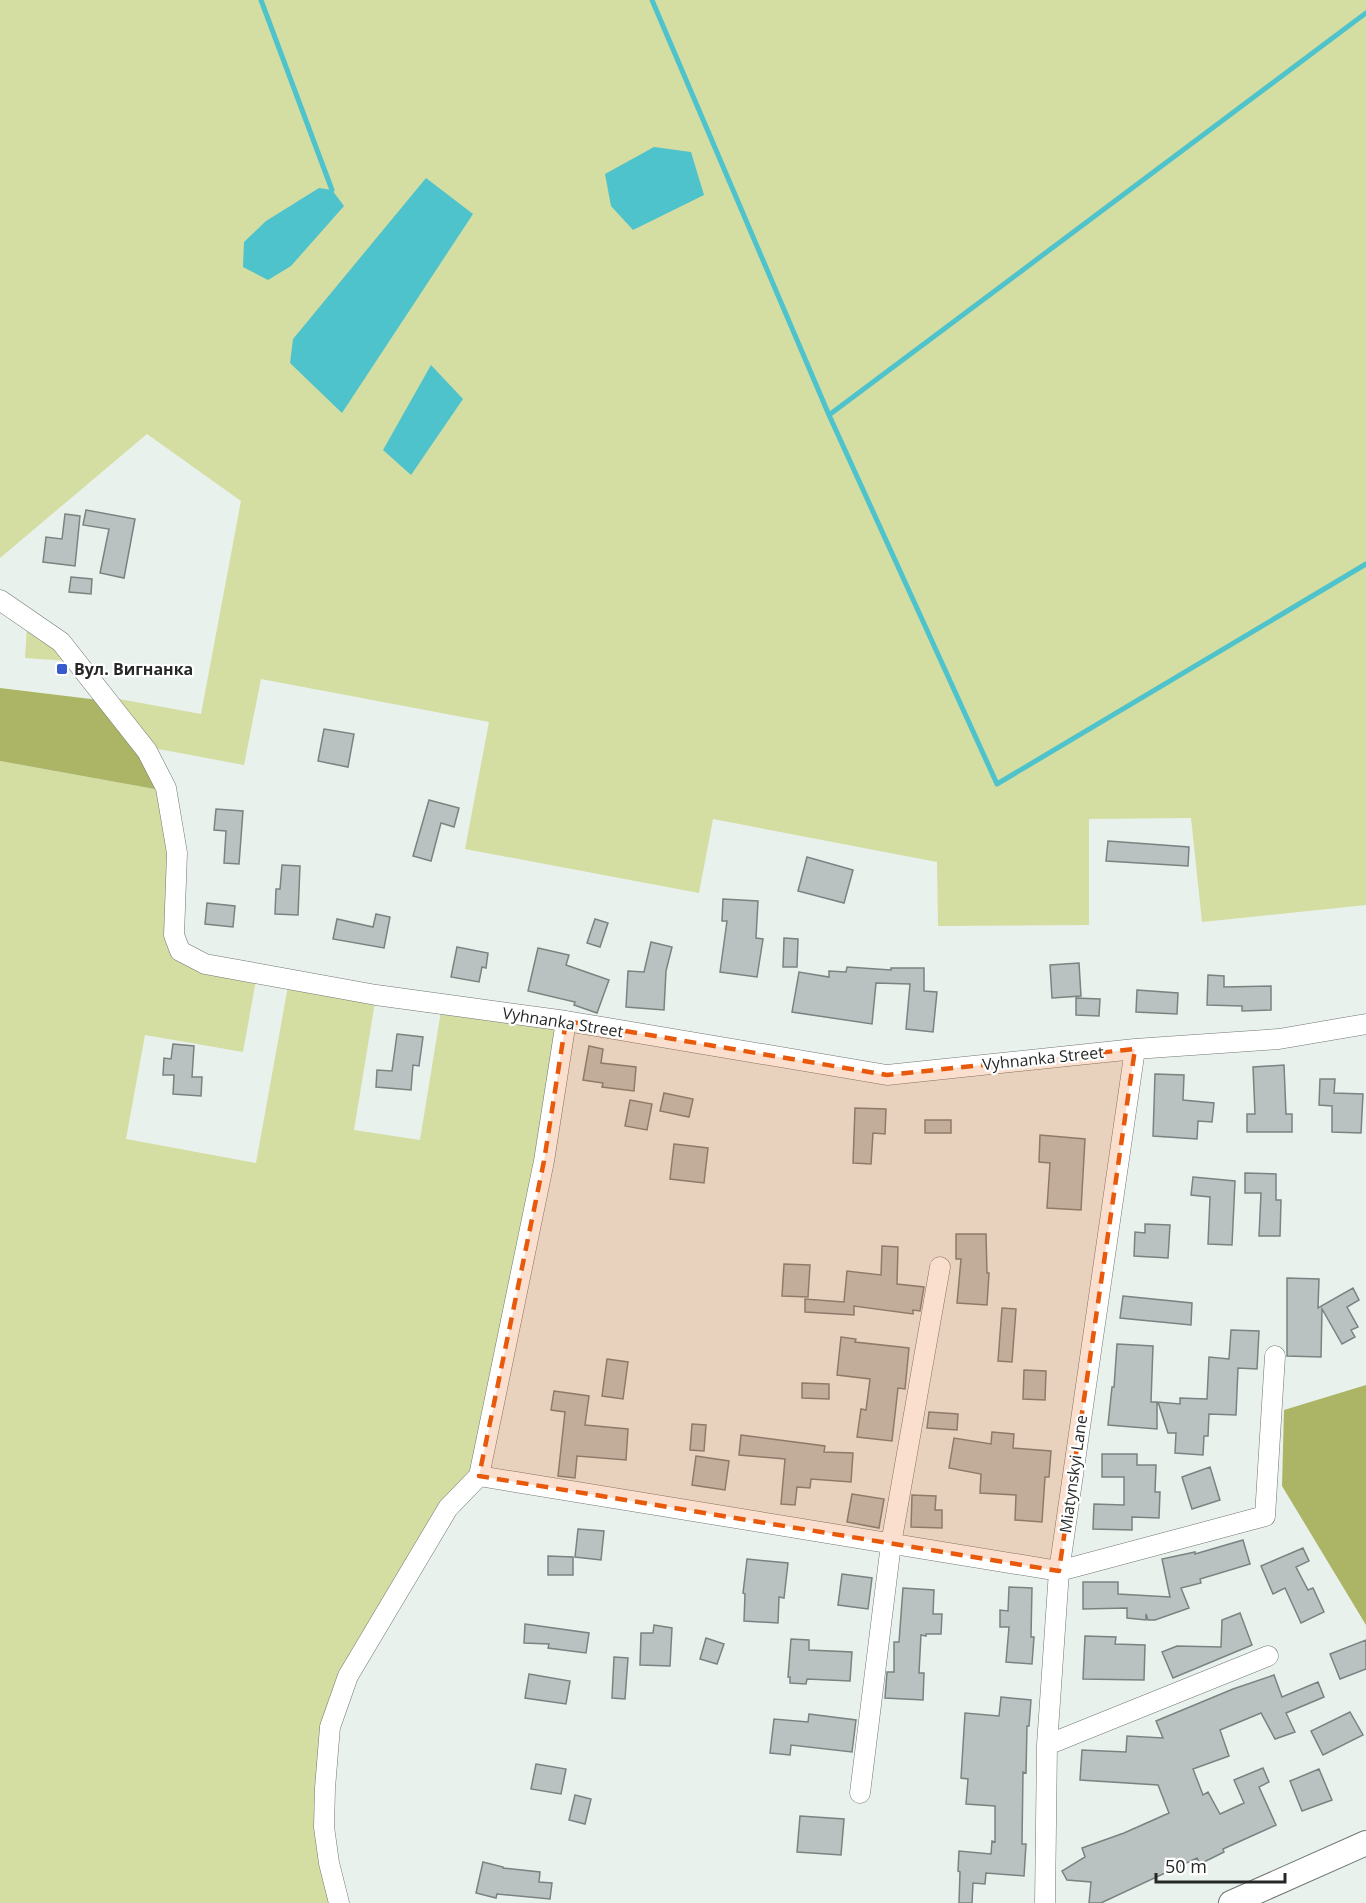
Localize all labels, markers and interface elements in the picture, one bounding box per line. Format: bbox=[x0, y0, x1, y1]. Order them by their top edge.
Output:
place label: Вул. Вигнанка bbox=[74, 658, 193, 680]
marker: Вул. Вигнанка bbox=[55, 662, 69, 676]
street label: Vyhnanka Street bbox=[501, 1002, 625, 1042]
street label: Vyhnanka Street bbox=[981, 1041, 1105, 1075]
street label: Miatynskyi Lane bbox=[1054, 1413, 1092, 1535]
scale bar bbox=[1156, 1846, 1285, 1884]
text: 50 m bbox=[1165, 1854, 1207, 1878]

